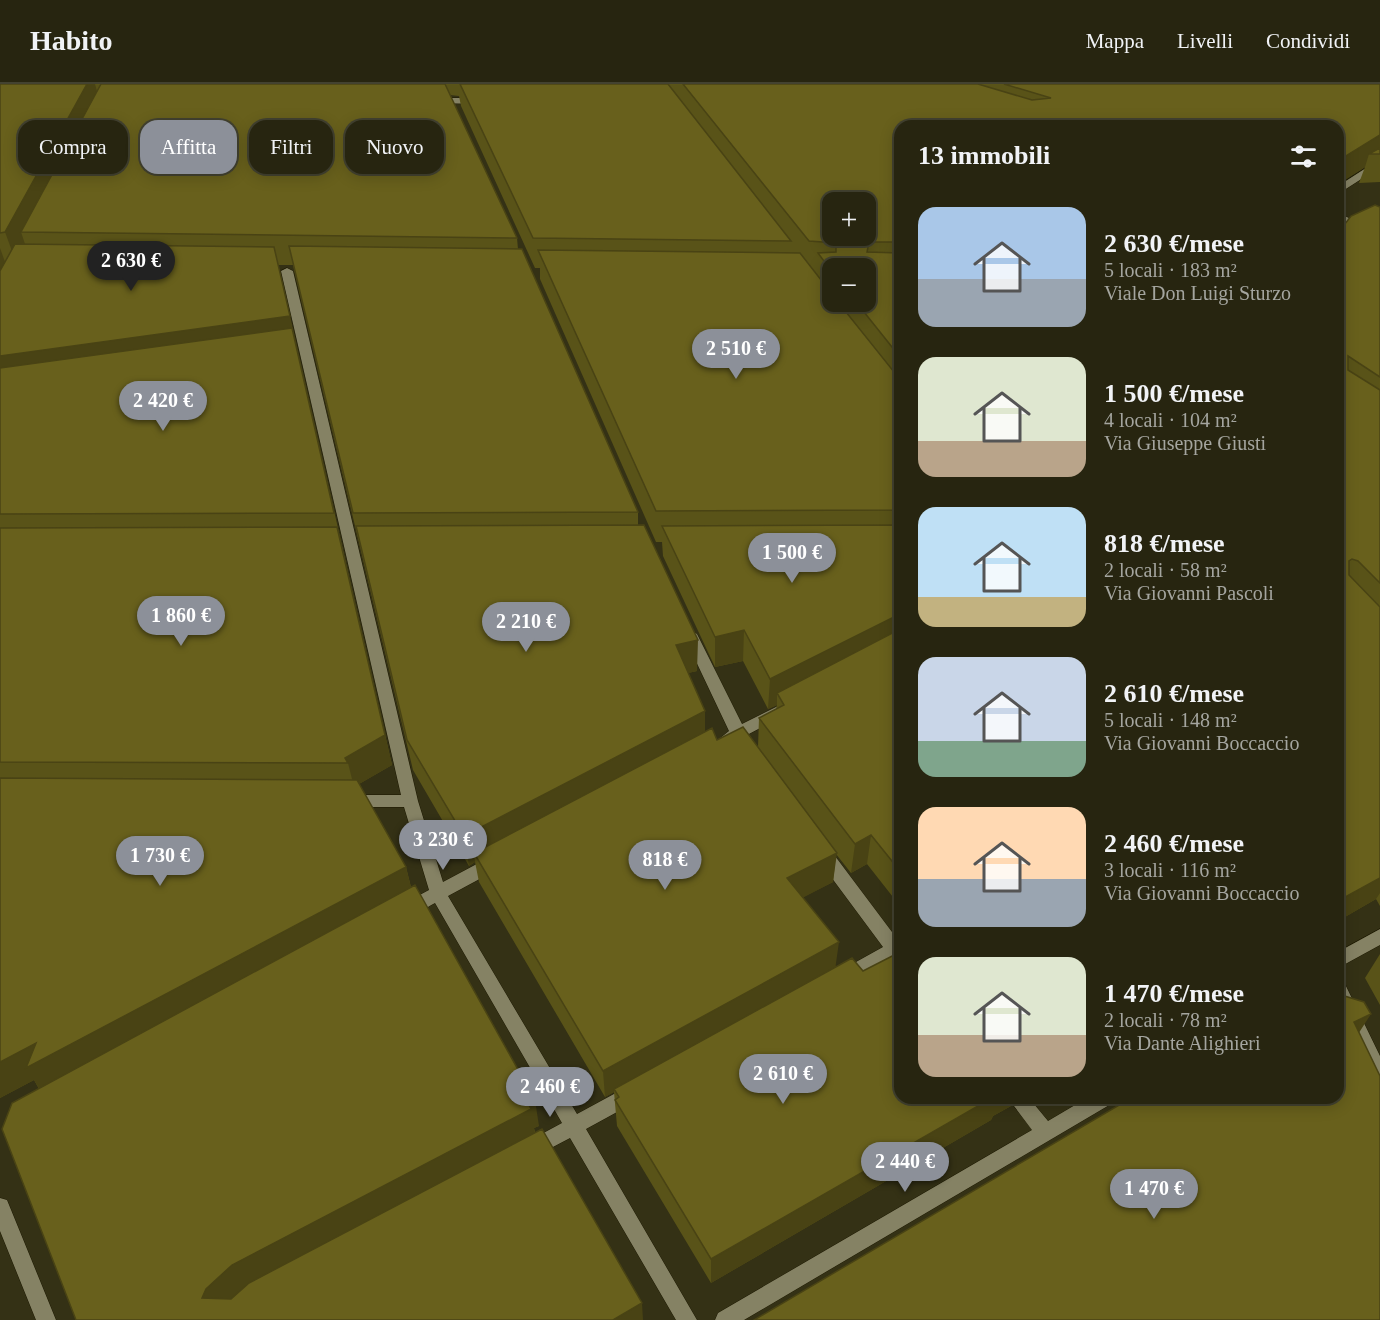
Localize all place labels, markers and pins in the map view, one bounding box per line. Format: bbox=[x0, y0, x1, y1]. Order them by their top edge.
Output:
pin: 2 630 € bbox=[76, 241, 186, 292]
pin: 2 510 € bbox=[681, 329, 791, 380]
pin: 2 420 € bbox=[108, 381, 218, 432]
pin: 1 500 € bbox=[737, 533, 847, 584]
pin: 1 860 € bbox=[126, 596, 236, 647]
pin: 2 210 € bbox=[471, 602, 581, 653]
pin: 3 230 € bbox=[388, 820, 498, 871]
pin: 1 730 € bbox=[105, 836, 215, 887]
pin: 818 € bbox=[623, 840, 707, 891]
pin: 2 610 € bbox=[728, 1054, 838, 1105]
pin: 2 460 € bbox=[495, 1067, 605, 1118]
pin: 2 440 € bbox=[850, 1142, 960, 1193]
pin: 1 470 € bbox=[1099, 1169, 1209, 1220]

